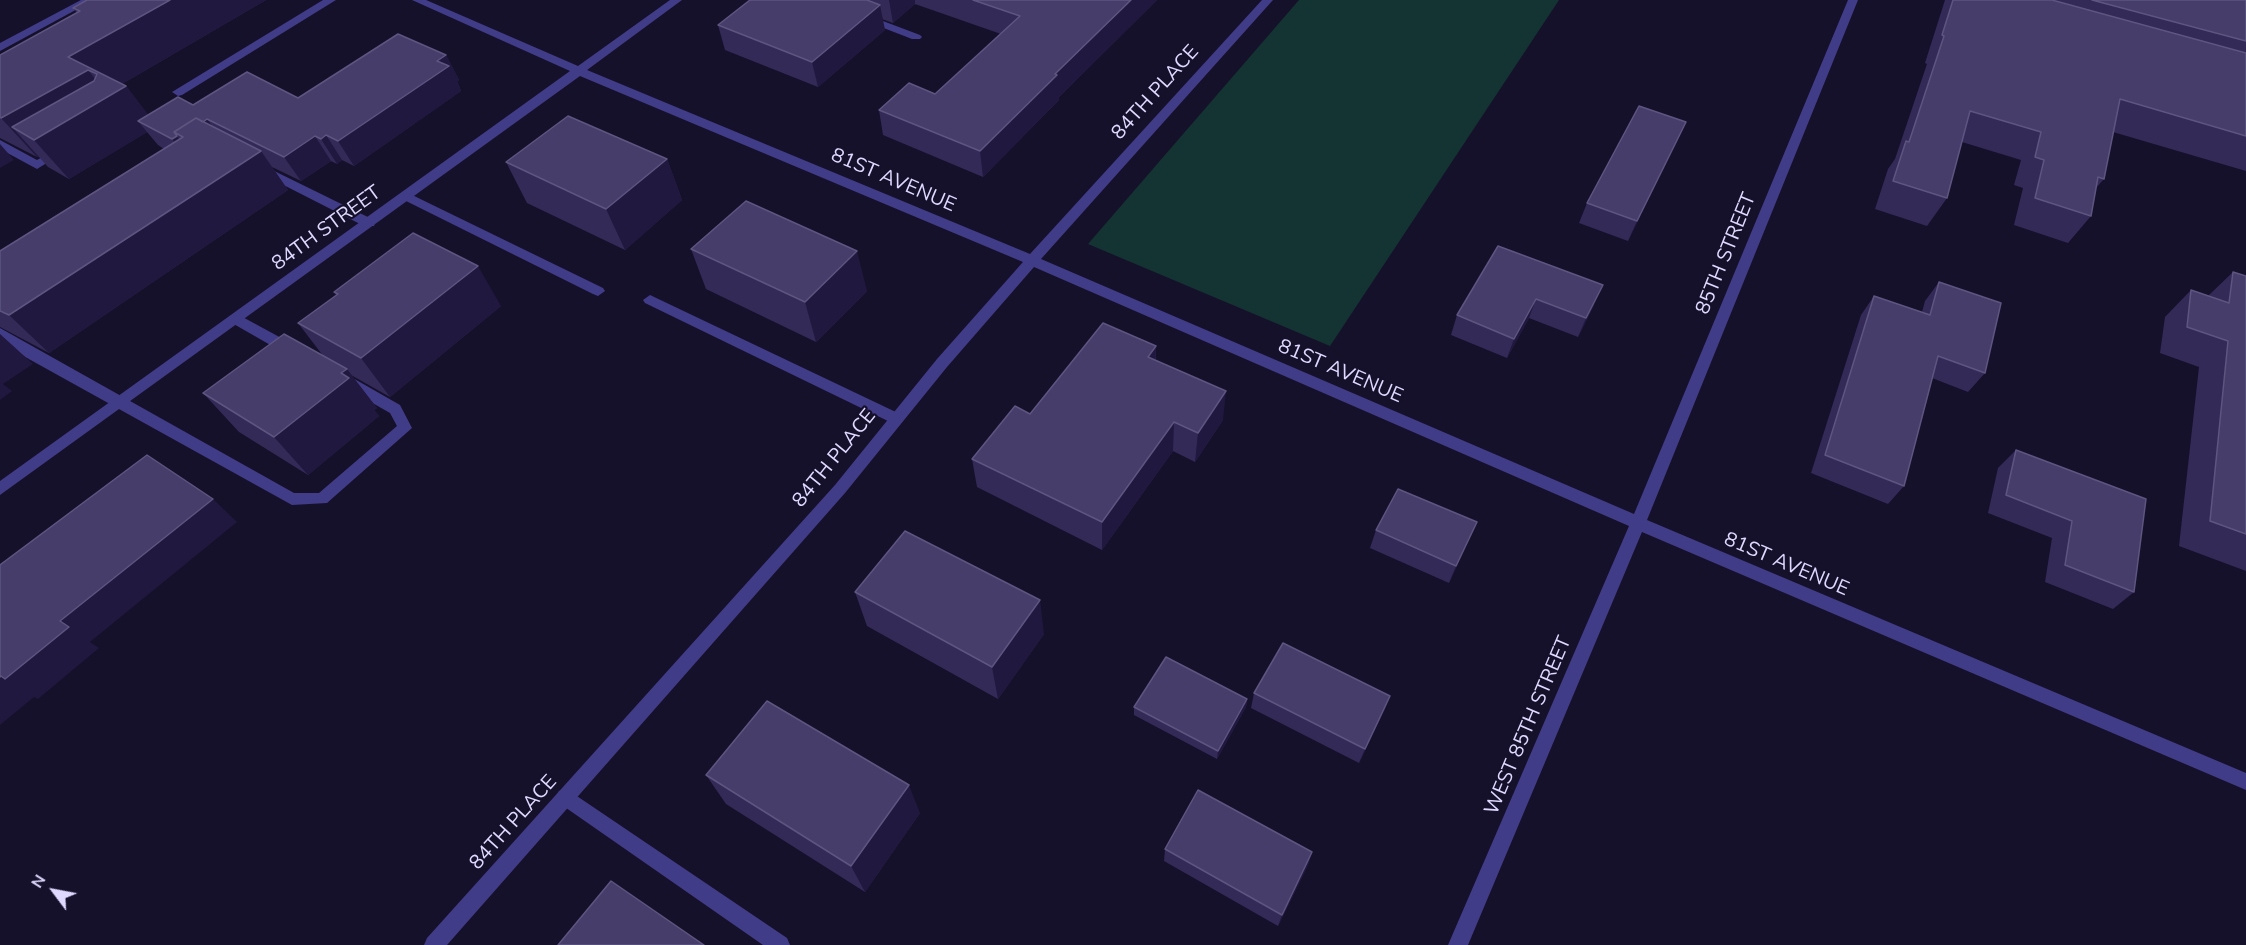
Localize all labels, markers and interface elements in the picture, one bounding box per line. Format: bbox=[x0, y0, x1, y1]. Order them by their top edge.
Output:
street label: 84TH PLACE bbox=[1107, 41, 1205, 145]
street label: 81ST AVENUE bbox=[827, 144, 959, 218]
street label: 84TH STREET bbox=[268, 181, 386, 277]
street label: 85TH STREET bbox=[1692, 190, 1762, 318]
street label: 81ST AVENUE bbox=[1274, 335, 1406, 409]
street label: 84TH PLACE bbox=[788, 405, 882, 513]
street label: 81ST AVENUE bbox=[1720, 528, 1852, 602]
street label: WEST 85TH STREET bbox=[1481, 633, 1577, 819]
street label: 84TH PLACE bbox=[465, 771, 563, 875]
north arrow bbox=[24, 861, 84, 921]
text: N bbox=[26, 871, 51, 892]

